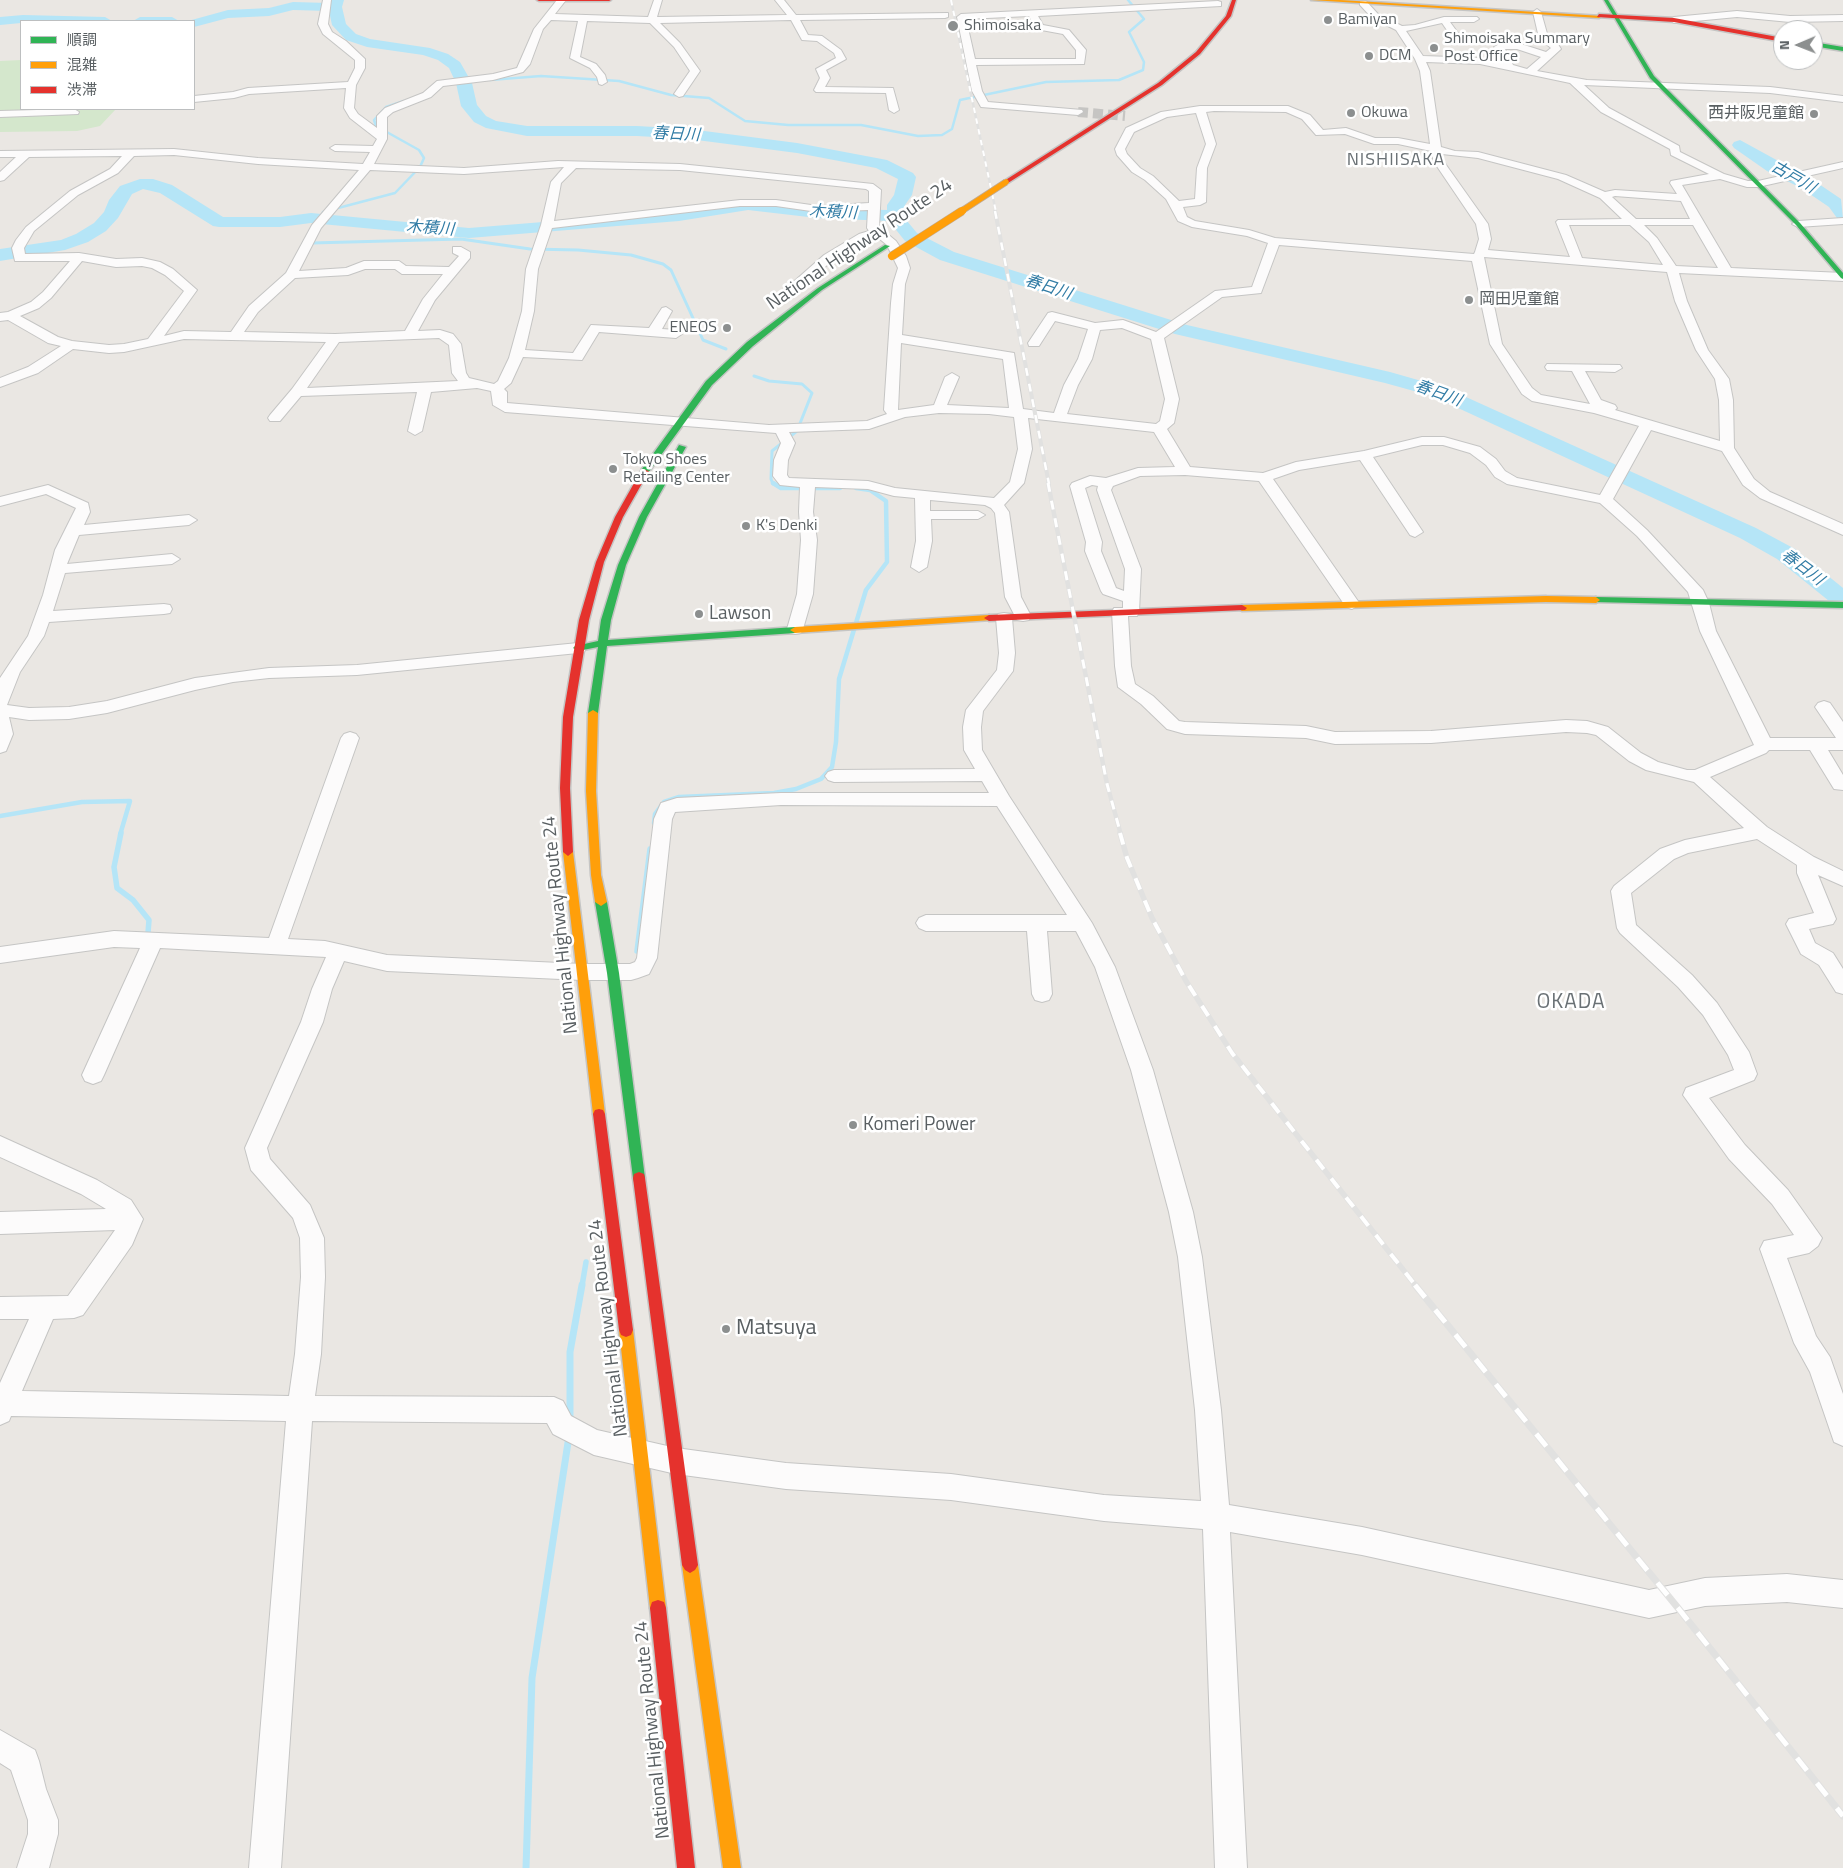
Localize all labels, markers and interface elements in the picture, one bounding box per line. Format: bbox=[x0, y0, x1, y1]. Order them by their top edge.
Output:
place label: Bamiyan bbox=[1338, 10, 1397, 30]
marker: Bamiyan bbox=[1322, 14, 1334, 26]
place label: Shimoisaka bbox=[964, 16, 1041, 36]
marker: Shimoisaka bbox=[946, 19, 960, 33]
legend bbox=[20, 20, 195, 110]
north arrow bbox=[1773, 20, 1823, 70]
text: 順調 bbox=[67, 28, 97, 51]
place label: Shimoisaka Summary Post Office bbox=[1444, 29, 1590, 67]
text: N bbox=[1773, 40, 1794, 50]
marker: Shimoisaka Summary Post Office bbox=[1428, 42, 1440, 54]
place label: DCM bbox=[1379, 46, 1411, 66]
marker: DCM bbox=[1363, 50, 1375, 62]
text: 混雑 bbox=[67, 53, 97, 76]
text: 渋滞 bbox=[67, 78, 97, 101]
place label: Okuwa bbox=[1361, 103, 1408, 123]
place label: 西井阪児童館 bbox=[1708, 104, 1804, 124]
marker: Okuwa bbox=[1345, 107, 1357, 119]
marker: 西井阪児童館 bbox=[1808, 108, 1820, 120]
water label: 春日川 bbox=[652, 124, 700, 146]
district label: NISHIISAKA bbox=[1345, 150, 1447, 172]
water label: 古戸川 bbox=[1767, 158, 1819, 198]
street label: National Highway Route 24 bbox=[763, 174, 957, 316]
water label: 木積川 bbox=[809, 202, 857, 224]
water label: 木積川 bbox=[405, 218, 455, 240]
water label: 春日川 bbox=[1022, 271, 1074, 305]
place label: 岡田児童館 bbox=[1479, 290, 1559, 310]
marker: 岡田児童館 bbox=[1463, 294, 1475, 306]
place label: ENEOS bbox=[669, 318, 717, 338]
marker: ENEOS bbox=[721, 322, 733, 334]
water label: 春日川 bbox=[1412, 377, 1464, 411]
place label: Tokyo Shoes Retailing Center bbox=[623, 450, 730, 488]
marker: Tokyo Shoes Retailing Center bbox=[607, 463, 619, 475]
place label: K's Denki bbox=[756, 516, 817, 536]
marker: K's Denki bbox=[740, 520, 752, 532]
water label: 春日川 bbox=[1777, 546, 1827, 590]
place label: Lawson bbox=[709, 603, 771, 625]
marker: Lawson bbox=[693, 608, 705, 620]
street label: National Highway Route 24 bbox=[538, 815, 584, 1035]
district label: OKADA bbox=[1536, 990, 1606, 1016]
place label: Komeri Power bbox=[863, 1114, 976, 1136]
marker: Komeri Power bbox=[847, 1119, 859, 1131]
street label: National Highway Route 24 bbox=[584, 1218, 634, 1438]
place label: Matsuya bbox=[736, 1316, 817, 1342]
marker: Matsuya bbox=[720, 1323, 732, 1335]
street label: National Highway Route 24 bbox=[630, 1620, 676, 1840]

